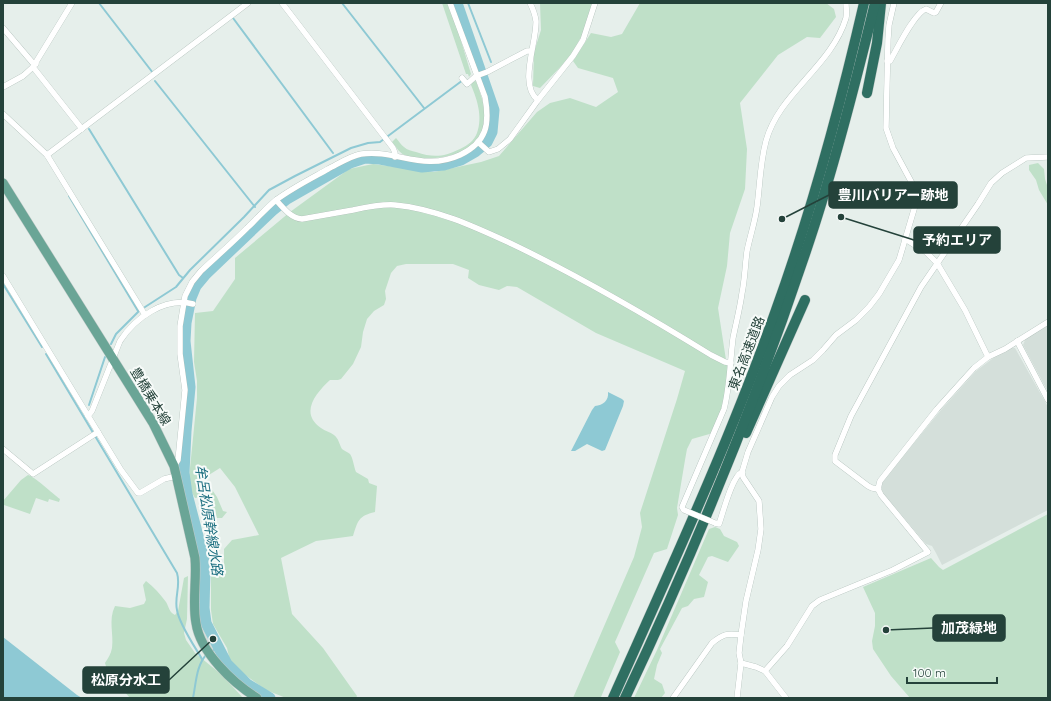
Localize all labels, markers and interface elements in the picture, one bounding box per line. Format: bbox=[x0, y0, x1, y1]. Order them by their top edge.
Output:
callout: 豊川バリアー跡地 bbox=[829, 182, 957, 208]
text: 豊川バリアー跡地 bbox=[837, 186, 949, 204]
callout: 予約エリア bbox=[914, 227, 1000, 253]
text: 予約エリア bbox=[922, 231, 992, 249]
street label: 東名高速道路 bbox=[725, 314, 767, 392]
street label: 豊橋乗本線 bbox=[127, 364, 175, 428]
water label: 牟呂松原幹線水路 bbox=[191, 463, 227, 578]
callout: 加茂緑地 bbox=[933, 615, 1005, 641]
text: 加茂緑地 bbox=[941, 619, 997, 637]
scale bar bbox=[907, 659, 997, 685]
text: 100 m bbox=[913, 665, 946, 680]
callout: 松原分水工 bbox=[83, 667, 169, 693]
text: 松原分水工 bbox=[91, 671, 161, 689]

